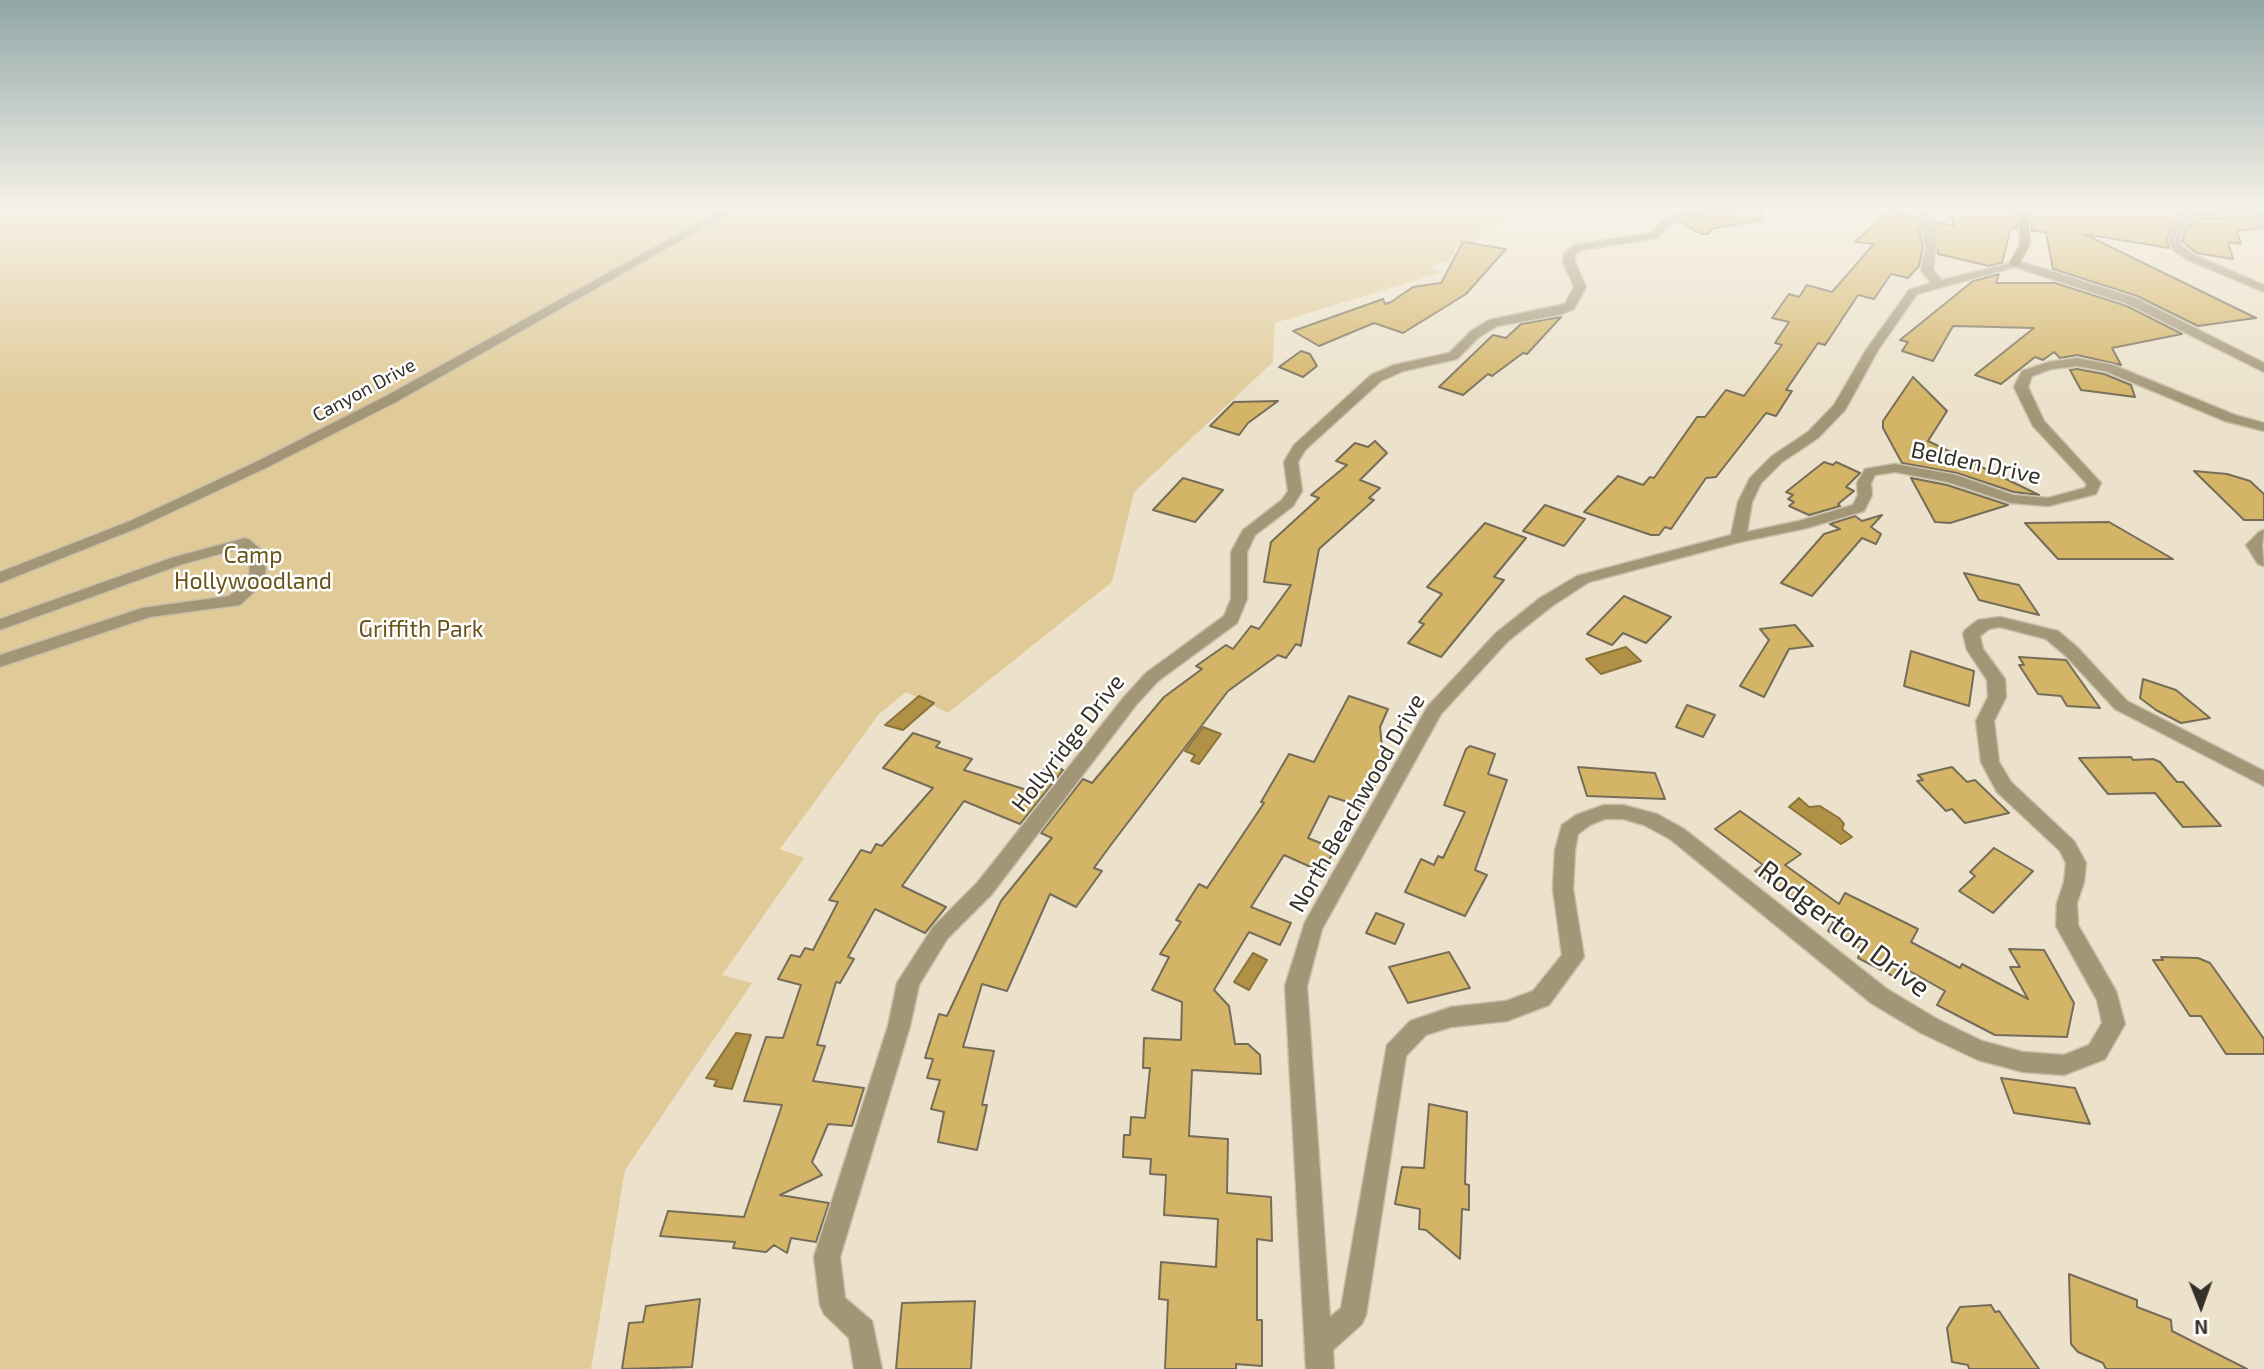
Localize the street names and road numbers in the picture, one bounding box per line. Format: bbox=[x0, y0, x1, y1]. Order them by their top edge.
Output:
street label: Canyon Drive bbox=[309, 353, 419, 427]
street label: Belden Drive bbox=[1909, 436, 2043, 490]
street label: Hollyridge Drive bbox=[1006, 669, 1130, 817]
street label: North Beachwood Drive bbox=[1283, 689, 1431, 917]
street label: Rodgerton Drive bbox=[1751, 853, 1937, 1005]

